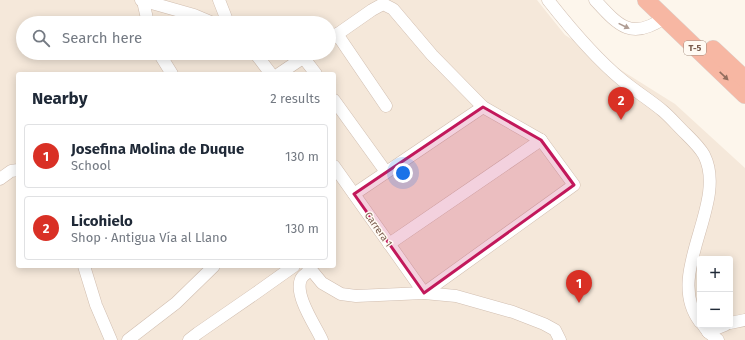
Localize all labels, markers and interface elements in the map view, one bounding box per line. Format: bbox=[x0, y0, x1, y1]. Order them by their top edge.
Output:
search box bbox=[16, 16, 336, 60]
one-way arrow bbox=[618, 23, 629, 29]
icon: search bbox=[30, 27, 52, 49]
text: Search here bbox=[62, 29, 142, 47]
road number: T-5 bbox=[684, 41, 706, 55]
one-way arrow bbox=[719, 71, 729, 81]
pin: 2 bbox=[608, 87, 634, 120]
text: Nearby bbox=[32, 88, 87, 109]
text: 2 results bbox=[270, 91, 320, 106]
text: Josefina Molina de Duque bbox=[71, 140, 244, 158]
text: 1 bbox=[43, 149, 49, 164]
text: 130 m bbox=[285, 149, 319, 164]
text: School bbox=[71, 158, 111, 173]
your location bbox=[393, 163, 413, 183]
street label: Carrera 1 bbox=[362, 210, 394, 249]
text: Licohielo bbox=[71, 212, 133, 230]
text: 2 bbox=[43, 221, 49, 236]
text: 130 m bbox=[285, 221, 319, 236]
text: Shop · Antigua Vía al Llano bbox=[71, 230, 227, 245]
map controls bbox=[697, 256, 733, 328]
button: + bbox=[697, 256, 733, 292]
pin: 1 bbox=[566, 270, 592, 303]
button: − bbox=[697, 292, 733, 328]

